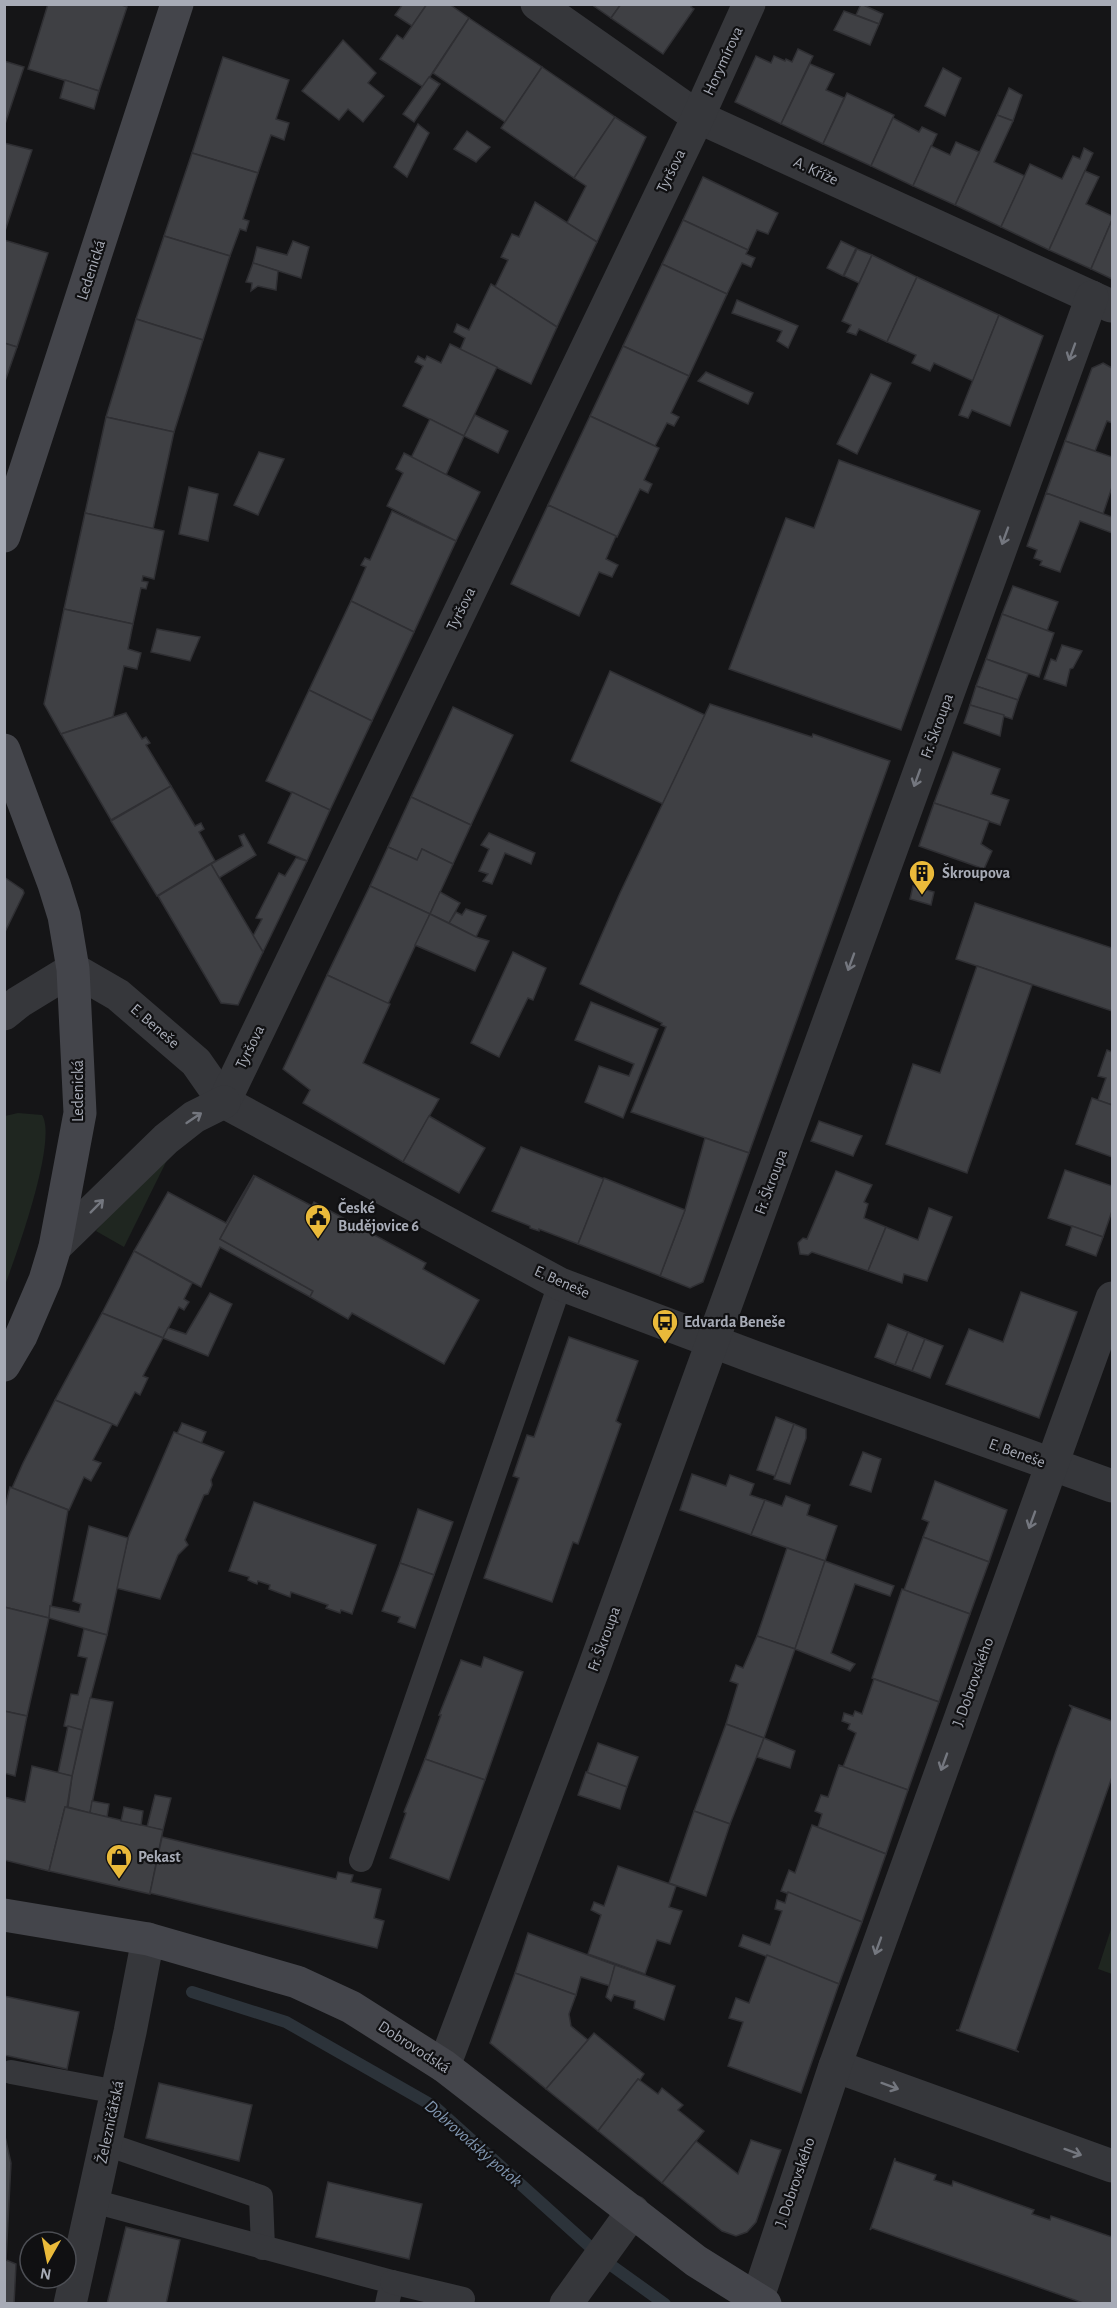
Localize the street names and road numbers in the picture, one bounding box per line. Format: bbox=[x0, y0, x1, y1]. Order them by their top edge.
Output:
street label: Horymírova bbox=[700, 24, 747, 98]
street label: Tyršova bbox=[654, 147, 689, 196]
street label: A. Kříže bbox=[791, 154, 841, 188]
street label: Ledenická bbox=[74, 238, 108, 302]
street label: Tyršova bbox=[444, 585, 479, 634]
street label: Fr. Škroupa bbox=[916, 691, 956, 761]
street label: E. Beneše bbox=[128, 1001, 182, 1051]
street label: Tyršova bbox=[233, 1023, 268, 1072]
street label: Ledenická bbox=[70, 1060, 86, 1122]
street label: Fr. Škroupa bbox=[750, 1147, 790, 1217]
street label: E. Beneše bbox=[532, 1263, 592, 1301]
street label: E. Beneše bbox=[987, 1435, 1047, 1471]
street label: Fr. Škroupa bbox=[583, 1604, 623, 1674]
street label: J. Dobrovského bbox=[950, 1635, 996, 1728]
street label: Dobrovodská bbox=[375, 2018, 453, 2076]
street label: Železničářská bbox=[91, 2079, 127, 2165]
street label: J. Dobrovského bbox=[772, 2135, 818, 2229]

